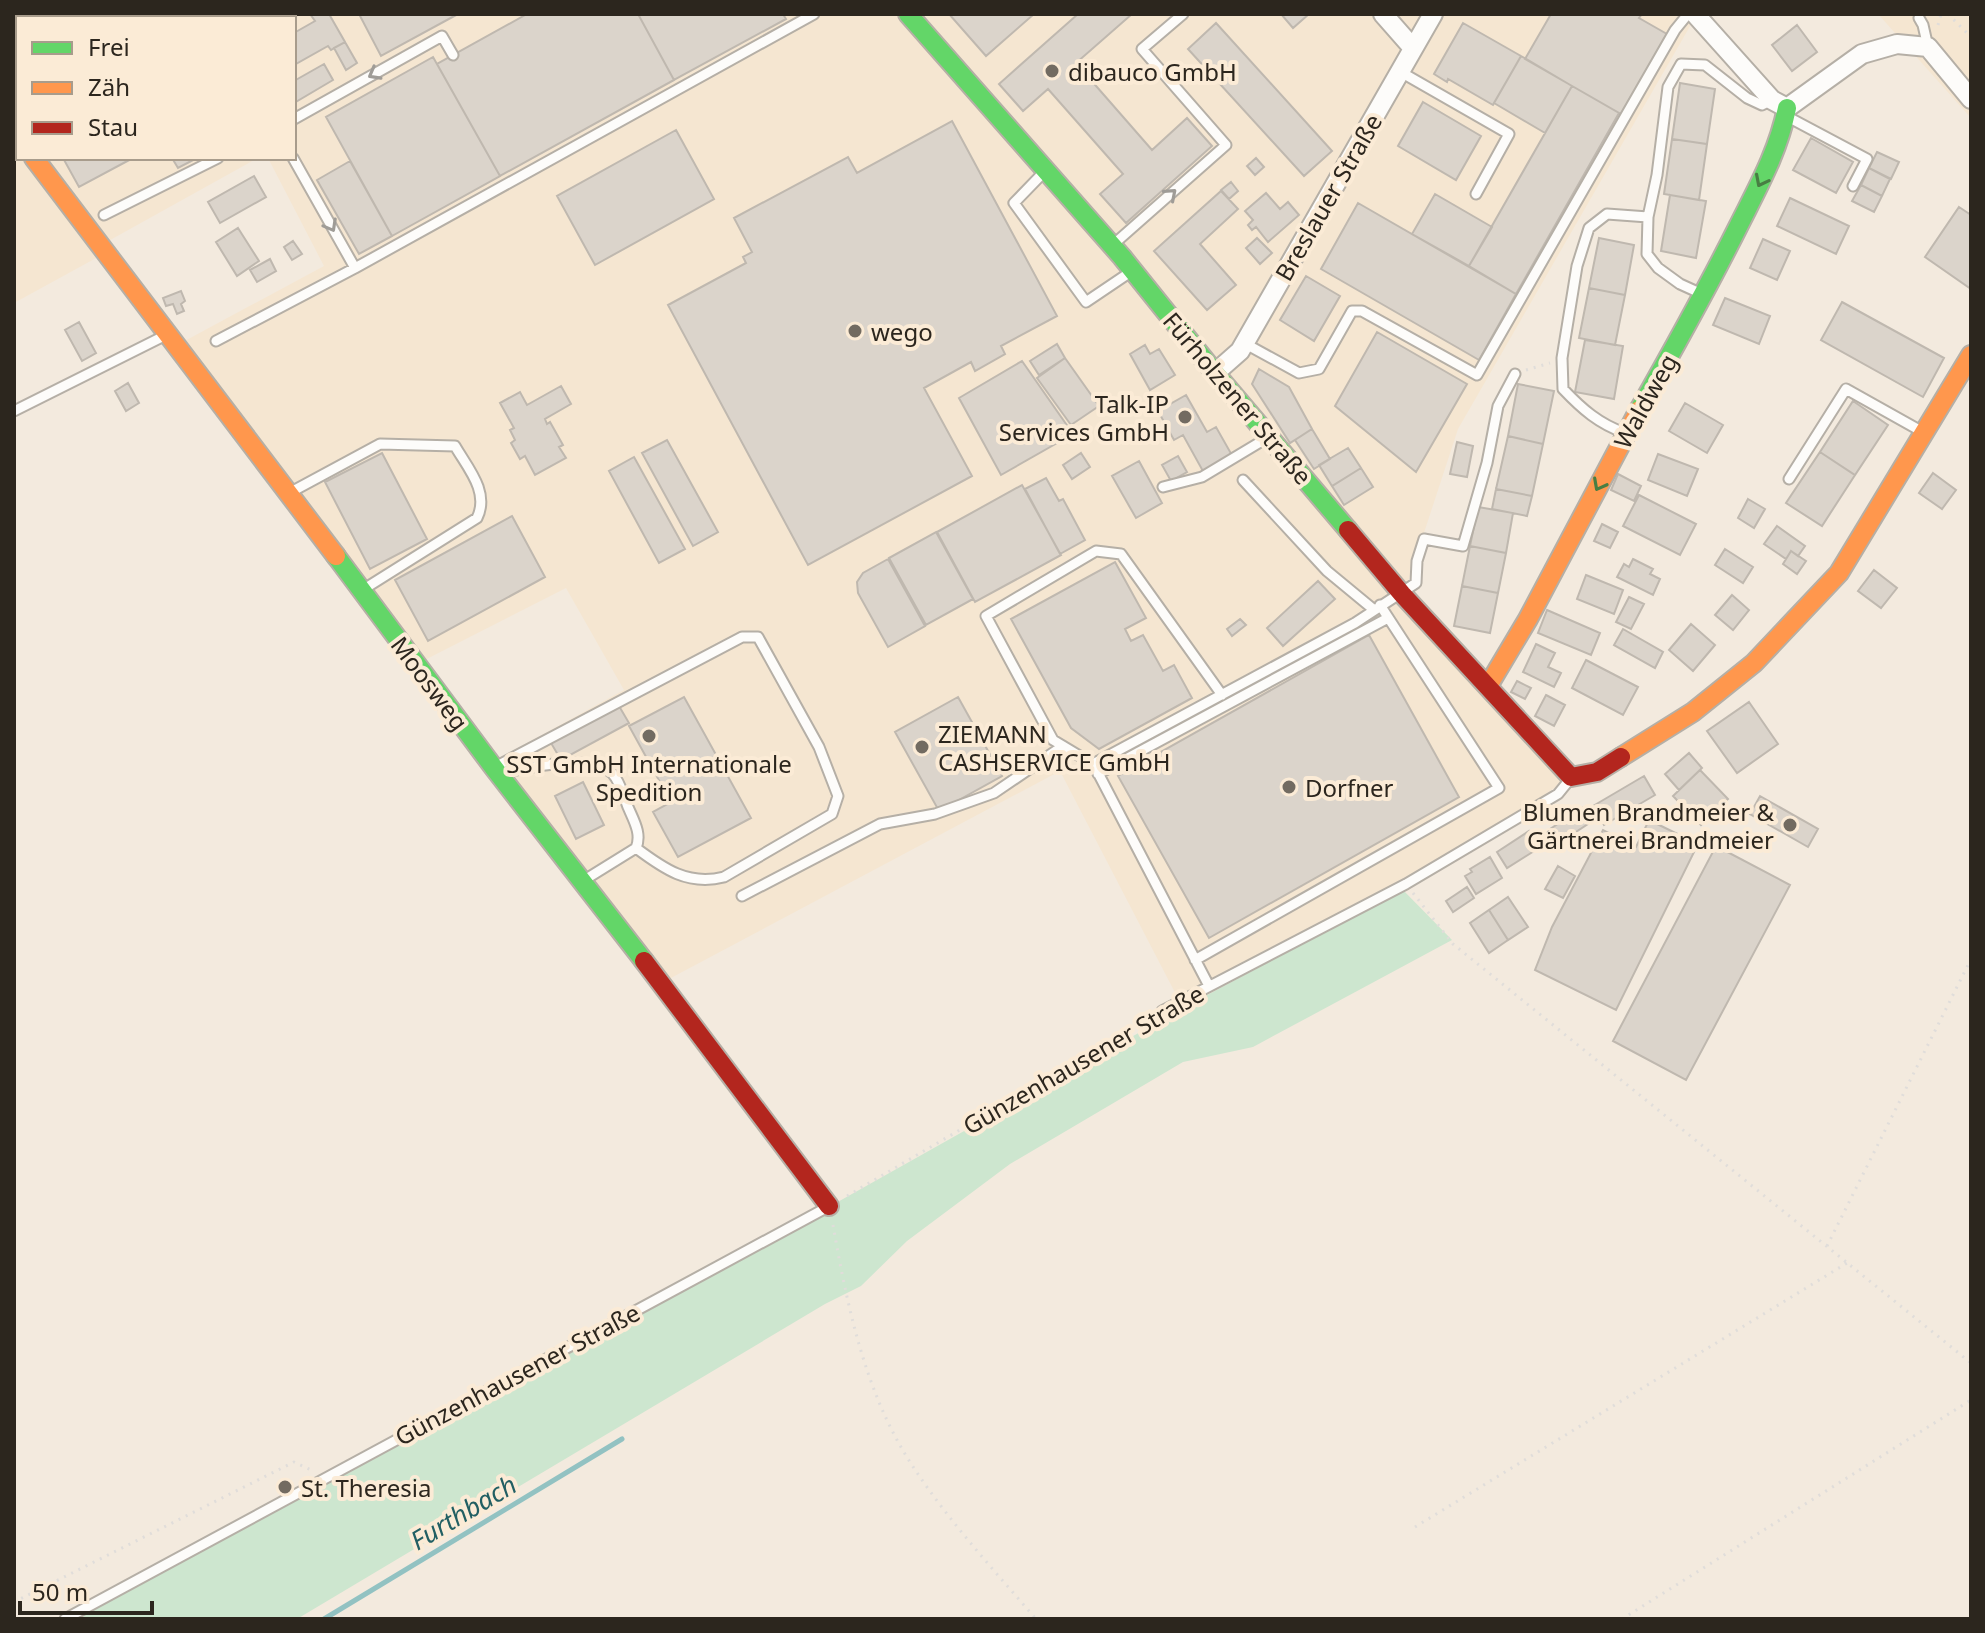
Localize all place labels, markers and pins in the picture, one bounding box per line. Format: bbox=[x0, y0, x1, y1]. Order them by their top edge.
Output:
place label: dibauco GmbH bbox=[1068, 55, 1237, 88]
marker: dibauco GmbH bbox=[1043, 62, 1061, 80]
place label: wego bbox=[871, 315, 933, 348]
marker: wego bbox=[846, 322, 864, 340]
place label: Talk-IP Services GmbH bbox=[999, 387, 1169, 448]
marker: Talk-IP Services GmbH bbox=[1176, 408, 1194, 426]
place label: ZIEMANN CASHSERVICE GmbH bbox=[938, 717, 1171, 778]
marker: SST GmbH Internationale Spedition bbox=[640, 727, 658, 745]
marker: ZIEMANN CASHSERVICE GmbH bbox=[913, 738, 931, 756]
place label: SST GmbH Internationale Spedition bbox=[506, 747, 792, 808]
place label: Dorfner bbox=[1305, 771, 1394, 804]
marker: Dorfner bbox=[1280, 778, 1298, 796]
place label: Blumen Brandmeier & Gärtnerei Brandmeier bbox=[1523, 795, 1774, 856]
marker: Blumen Brandmeier & Gärtnerei Brandmeier bbox=[1781, 816, 1799, 834]
place label: St. Theresia bbox=[301, 1471, 431, 1504]
marker: St. Theresia bbox=[276, 1478, 294, 1496]

